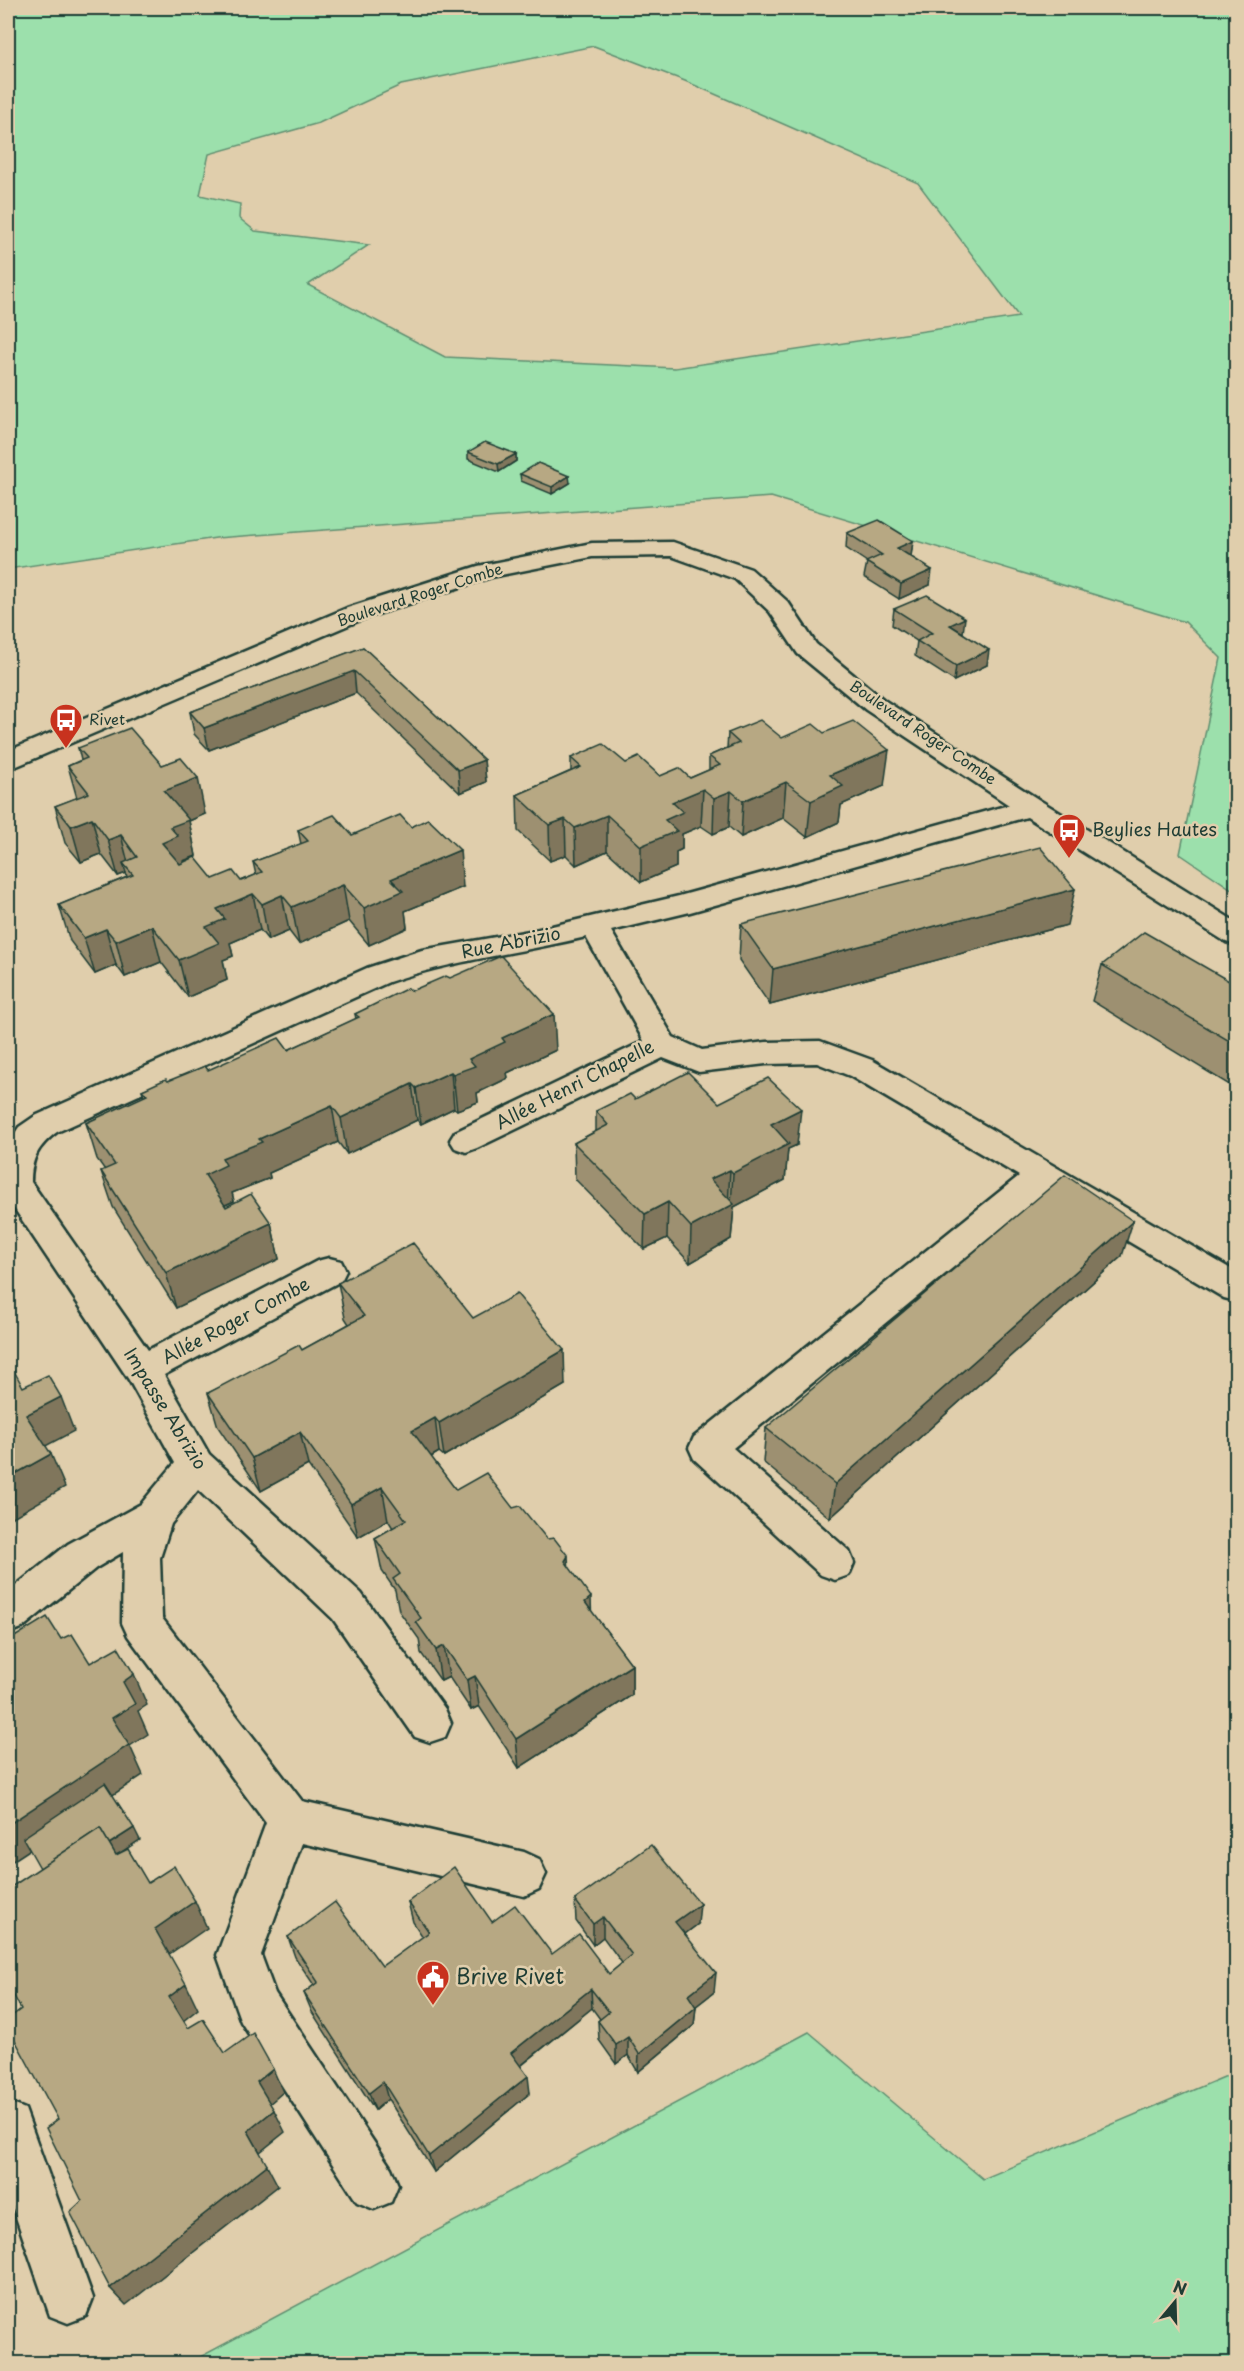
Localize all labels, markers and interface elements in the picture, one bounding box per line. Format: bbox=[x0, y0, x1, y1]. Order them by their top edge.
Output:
street label: Boulevard Roger Combe bbox=[334, 556, 505, 631]
street label: Boulevard Roger Combe bbox=[846, 674, 1002, 790]
bus stop icon: Rivet bbox=[48, 702, 84, 749]
place label: Rivet bbox=[89, 707, 125, 730]
bus stop icon: Beylies Hautes bbox=[1051, 812, 1087, 859]
place label: Beylies Hautes bbox=[1092, 815, 1217, 842]
street label: Rue Abrizio bbox=[459, 919, 563, 964]
street label: Allée Henri Chapelle bbox=[490, 1032, 658, 1135]
street label: Allée Roger Combe bbox=[157, 1269, 314, 1370]
street label: Impasse Abrizio bbox=[118, 1342, 214, 1474]
public building icon: Brive Rivet bbox=[415, 1959, 451, 2006]
place label: Brive Rivet bbox=[456, 1959, 564, 1991]
north arrow bbox=[1145, 2272, 1205, 2332]
text: N bbox=[1170, 2273, 1190, 2300]

